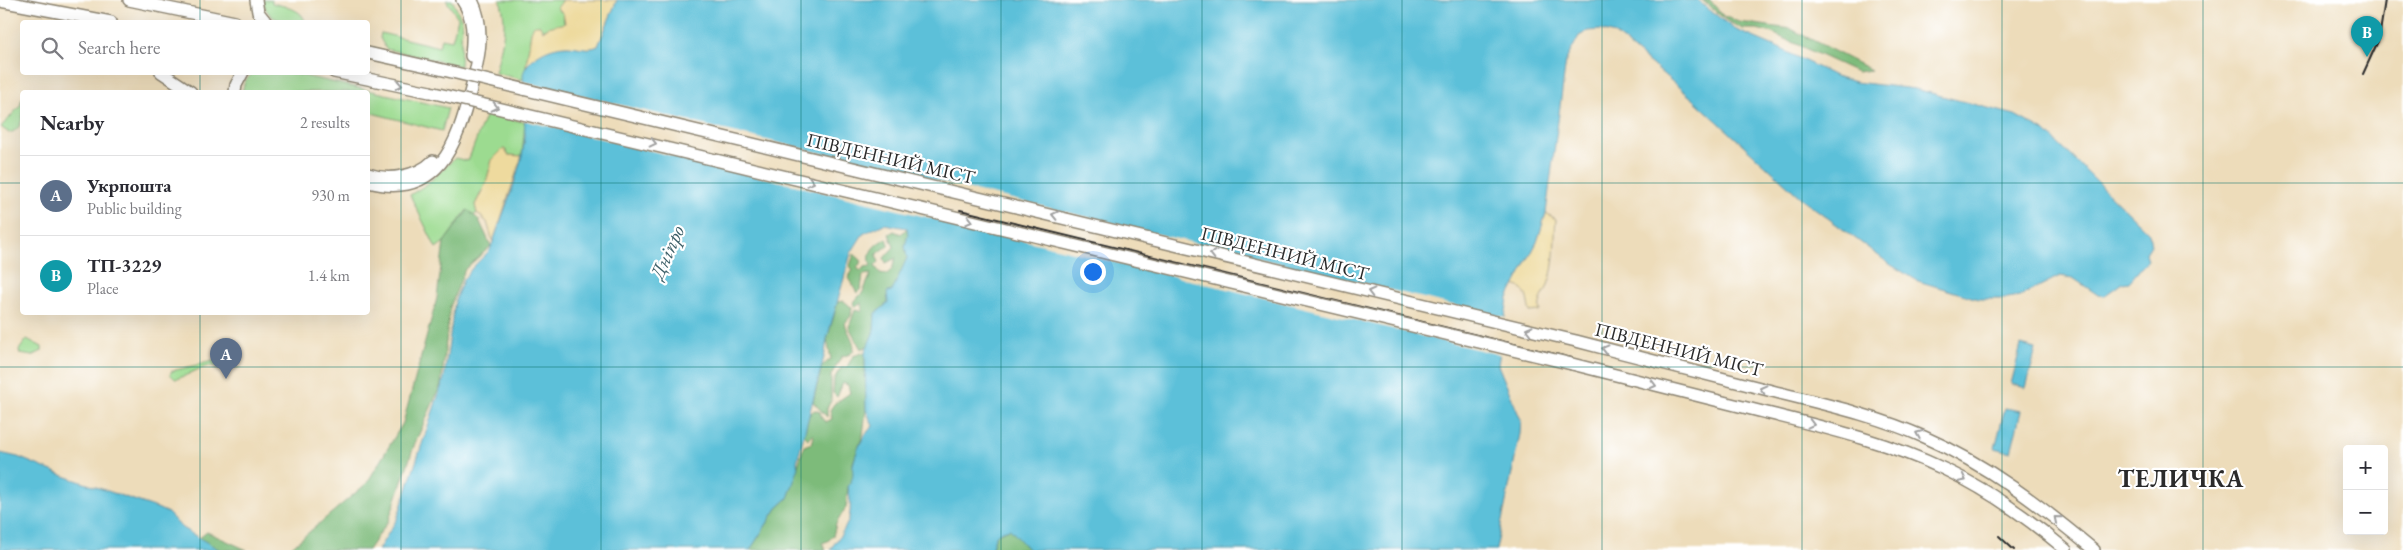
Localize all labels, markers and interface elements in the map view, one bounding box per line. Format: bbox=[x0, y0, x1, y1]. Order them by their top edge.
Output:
pin: B bbox=[2351, 16, 2383, 57]
search box bbox=[20, 20, 370, 75]
icon: search bbox=[38, 34, 66, 62]
text: Search here bbox=[78, 35, 160, 60]
one-way arrow bbox=[394, 80, 403, 90]
one-way arrow bbox=[490, 101, 499, 112]
text: Nearby bbox=[40, 109, 104, 136]
text: 2 results bbox=[300, 112, 350, 133]
street label: ПІВДЕННИЙ МІСТ bbox=[804, 127, 978, 190]
one-way arrow bbox=[648, 137, 657, 148]
text: Укрпошта bbox=[87, 173, 172, 198]
one-way arrow bbox=[806, 176, 815, 187]
text: A bbox=[50, 185, 62, 206]
text: 930 m bbox=[311, 185, 350, 206]
text: Public building bbox=[87, 198, 182, 219]
one-way arrow bbox=[1052, 211, 1060, 221]
one-way arrow bbox=[964, 215, 973, 226]
water label: Дніпро bbox=[643, 221, 690, 285]
street label: ПІВДЕННИЙ МІСТ bbox=[1198, 221, 1372, 286]
one-way arrow bbox=[1209, 249, 1217, 260]
text: ТП-3229 bbox=[87, 253, 161, 278]
your location bbox=[1080, 259, 1106, 285]
text: B bbox=[51, 265, 61, 286]
text: 1.4 km bbox=[308, 265, 350, 286]
text: Place bbox=[87, 278, 119, 299]
one-way arrow bbox=[1366, 287, 1375, 298]
street label: ПІВДЕННИЙ МІСТ bbox=[1592, 317, 1766, 382]
one-way arrow bbox=[1524, 325, 1533, 336]
pin: A bbox=[210, 338, 242, 379]
one-way arrow bbox=[1601, 344, 1610, 355]
one-way arrow bbox=[1649, 379, 1657, 389]
one-way arrow bbox=[1759, 384, 1767, 394]
one-way arrow bbox=[1806, 418, 1815, 429]
one-way arrow bbox=[1915, 430, 1923, 440]
map controls bbox=[2343, 445, 2388, 535]
button: + bbox=[2343, 445, 2388, 490]
district label: ТЕЛИЧКА bbox=[2118, 463, 2244, 494]
one-way arrow bbox=[1958, 473, 1967, 483]
button: − bbox=[2343, 490, 2388, 535]
one-way arrow bbox=[2053, 515, 2062, 524]

